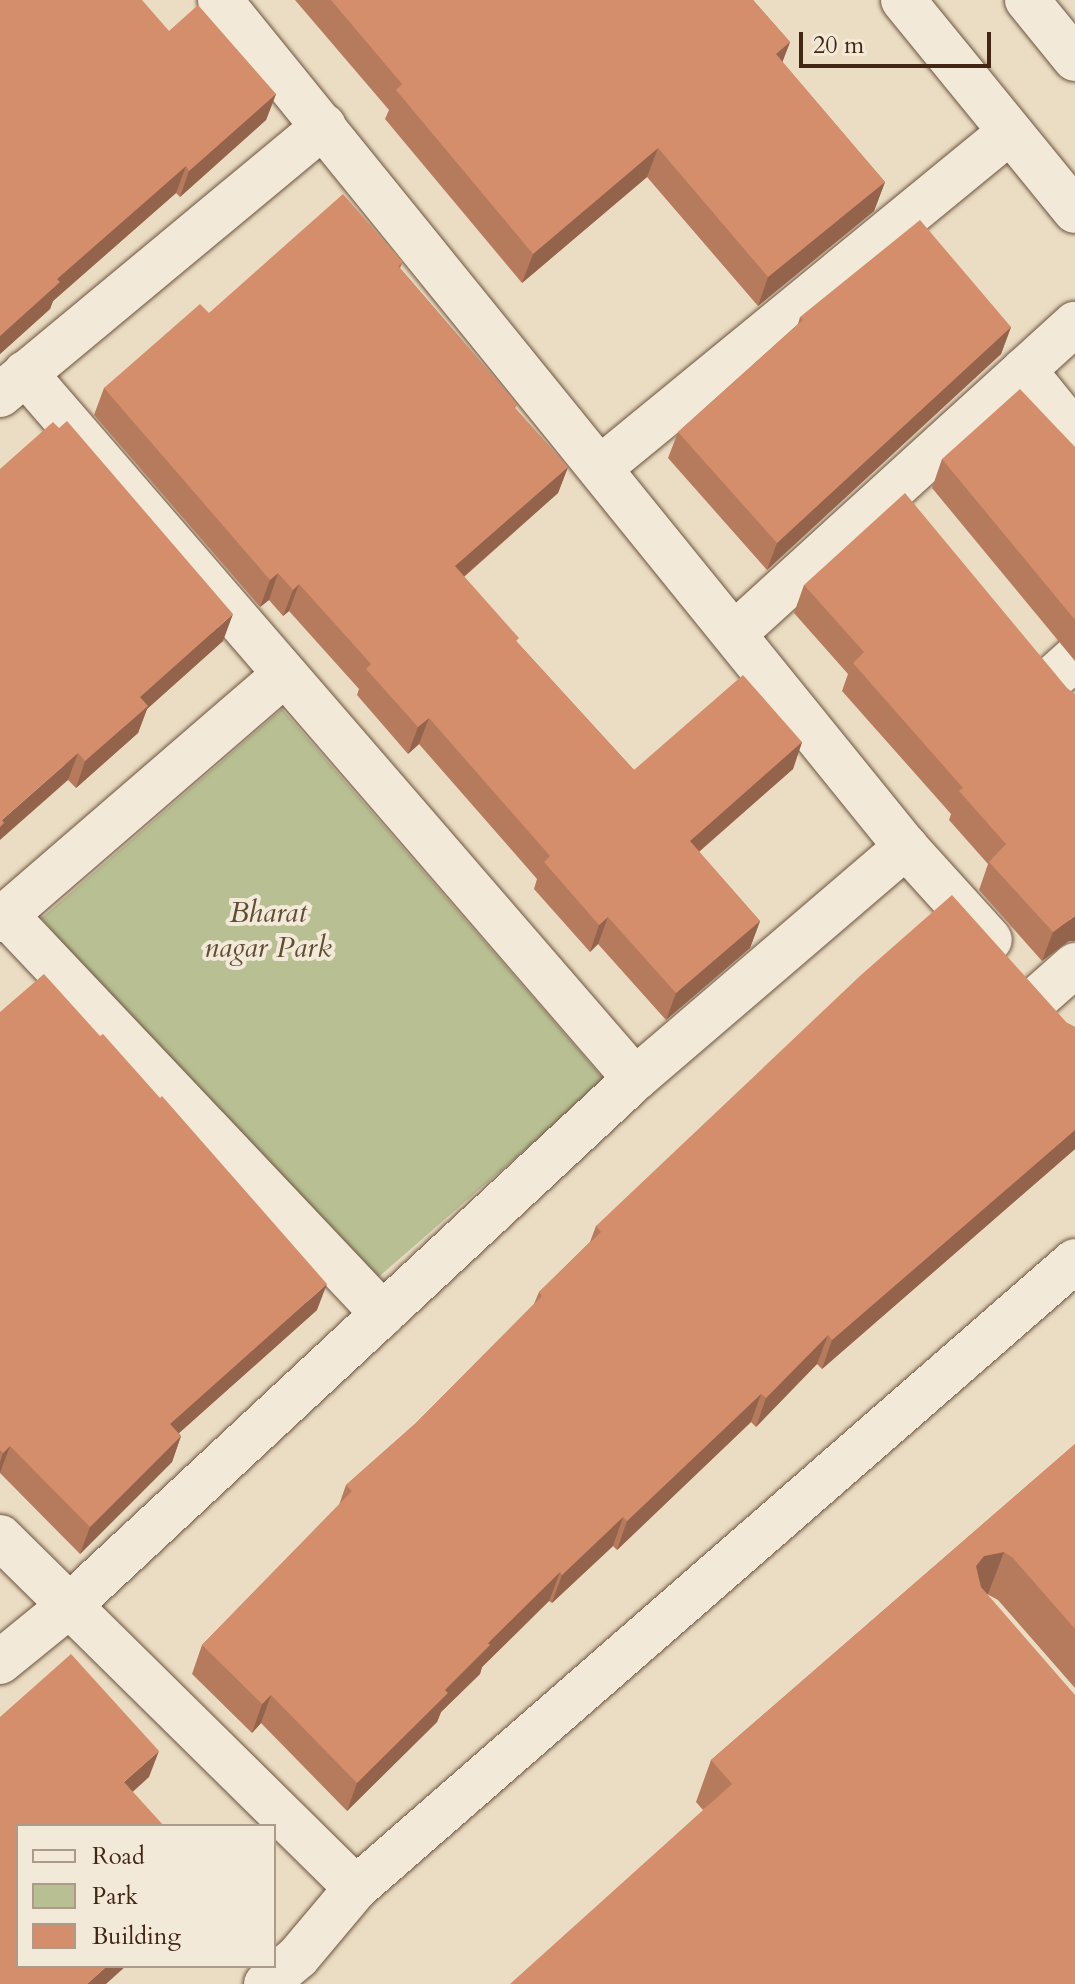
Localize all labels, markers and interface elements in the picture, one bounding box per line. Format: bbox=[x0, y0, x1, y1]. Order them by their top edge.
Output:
scale bar bbox=[803, 16, 995, 66]
text: 20 m bbox=[813, 29, 864, 62]
park label: Bharat nagar Park bbox=[204, 895, 332, 966]
legend bbox=[16, 1824, 276, 1968]
text: Road bbox=[92, 1840, 145, 1873]
text: Park bbox=[92, 1880, 138, 1913]
text: Building bbox=[92, 1920, 181, 1953]

